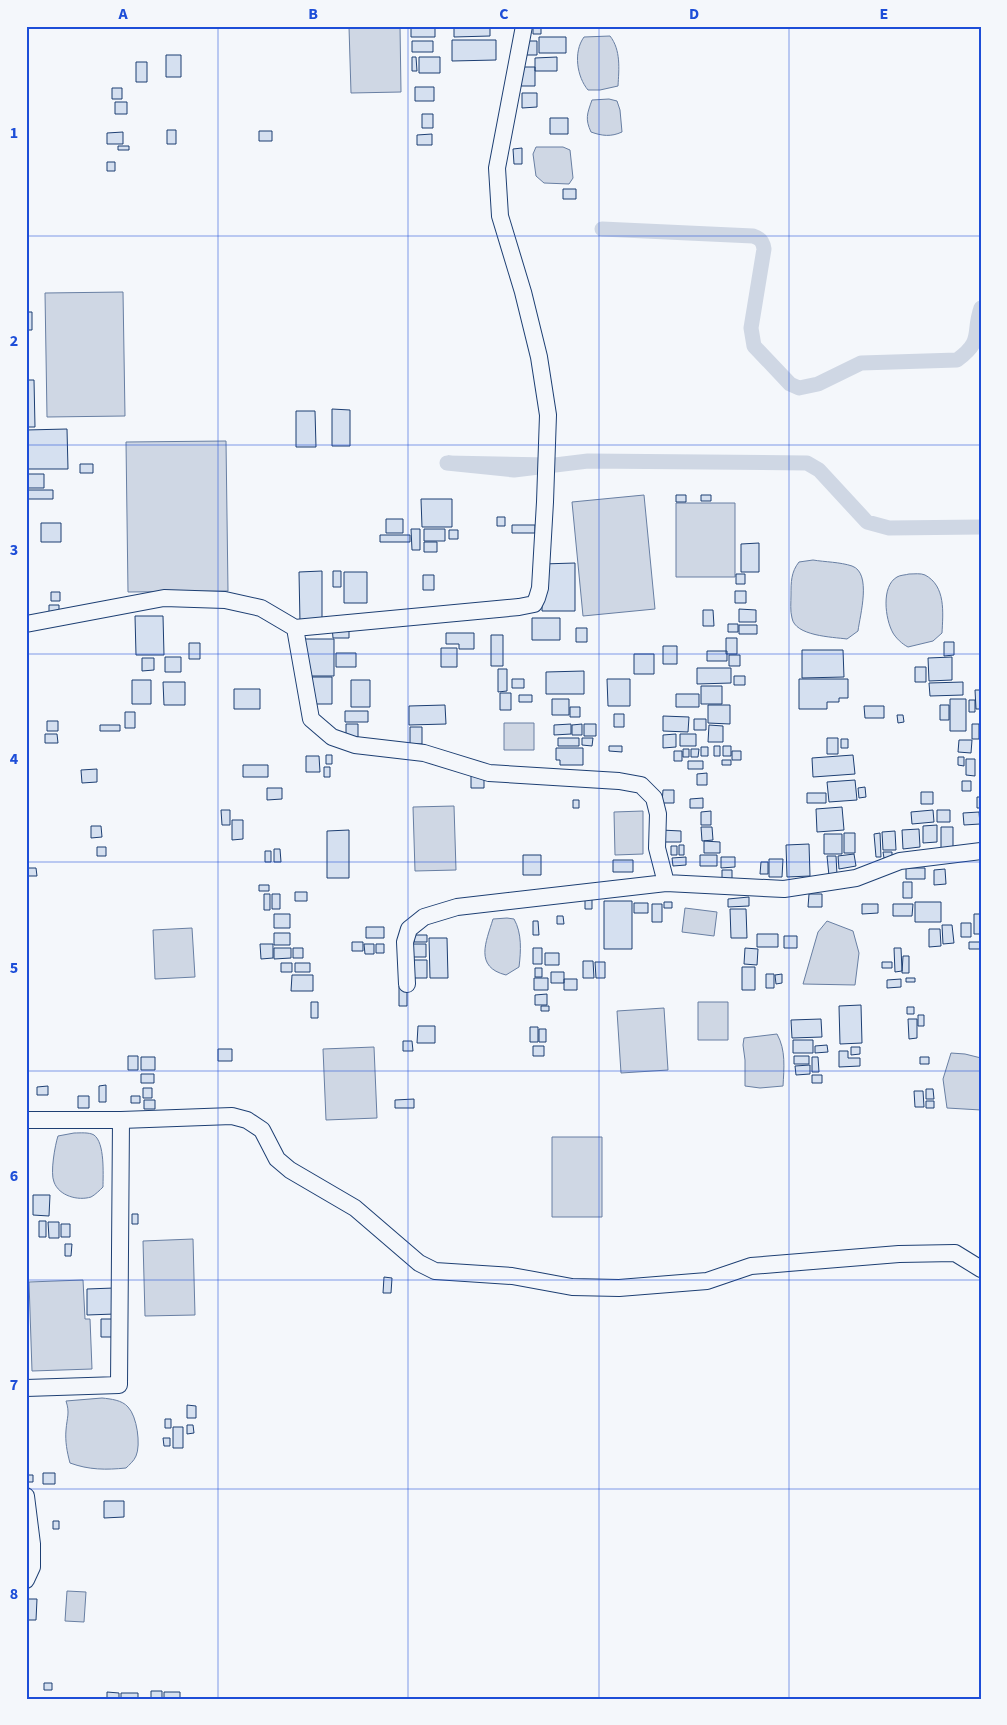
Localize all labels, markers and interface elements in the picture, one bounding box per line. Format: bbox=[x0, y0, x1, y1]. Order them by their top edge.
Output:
text: A bbox=[117, 3, 128, 25]
text: B bbox=[308, 3, 318, 25]
text: C bbox=[499, 3, 509, 25]
text: D bbox=[689, 3, 699, 25]
text: E bbox=[880, 3, 888, 25]
text: 1 bbox=[10, 122, 18, 144]
text: 2 bbox=[10, 330, 18, 352]
text: 3 bbox=[10, 539, 18, 561]
text: 4 bbox=[10, 748, 19, 770]
text: 5 bbox=[10, 957, 18, 979]
text: 6 bbox=[10, 1165, 18, 1187]
text: 7 bbox=[10, 1374, 18, 1396]
text: 8 bbox=[10, 1583, 18, 1605]

